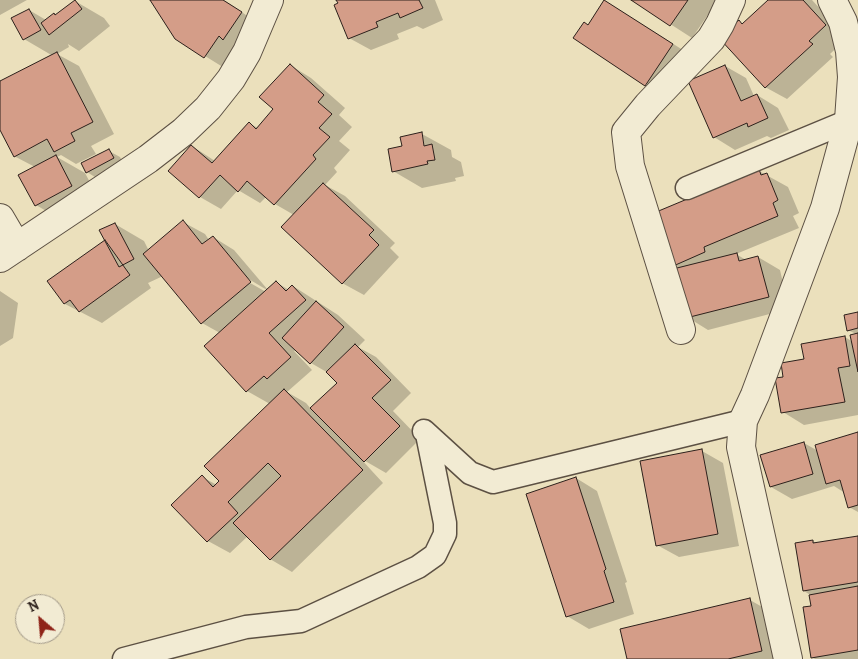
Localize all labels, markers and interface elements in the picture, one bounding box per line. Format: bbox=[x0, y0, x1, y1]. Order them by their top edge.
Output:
north arrow bbox=[15, 594, 65, 644]
text: N bbox=[25, 595, 42, 617]

